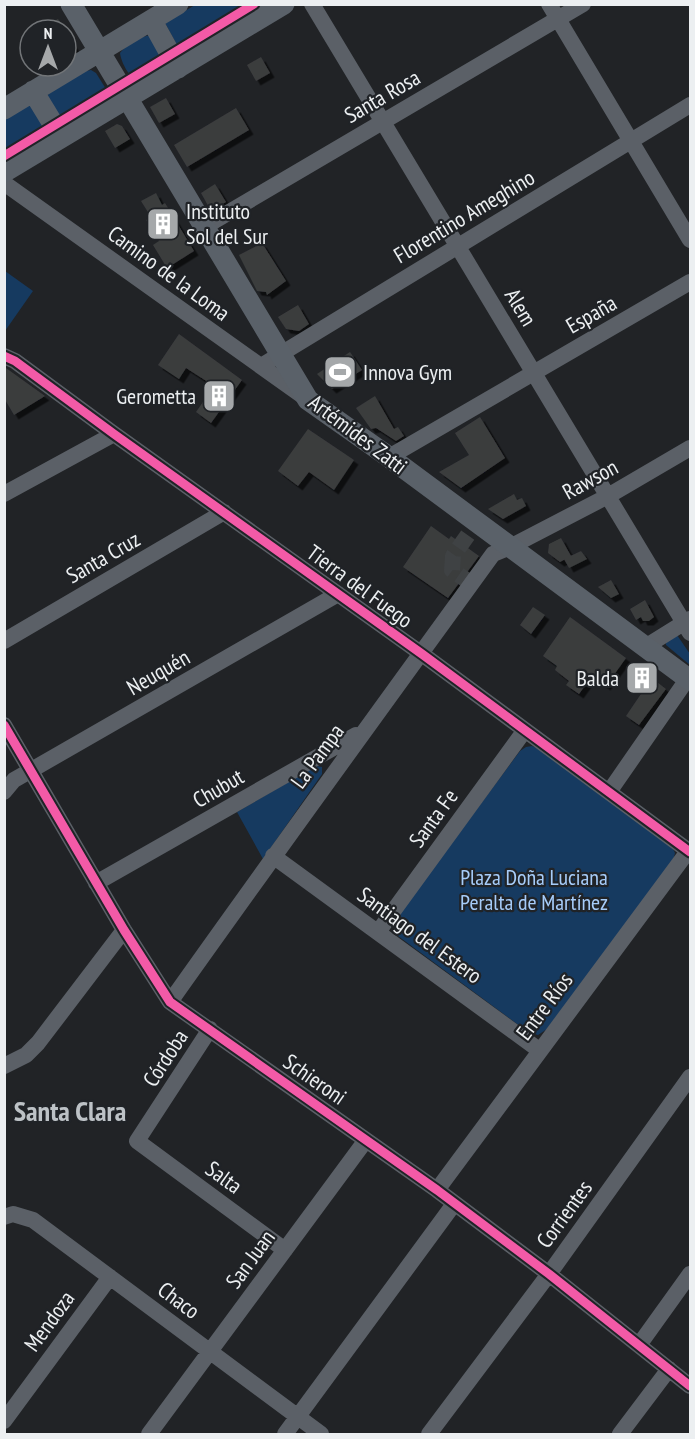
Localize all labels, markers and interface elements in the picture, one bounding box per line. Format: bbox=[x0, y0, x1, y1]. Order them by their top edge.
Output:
north arrow bbox=[18, 18, 78, 78]
text: N bbox=[44, 23, 52, 43]
street label: Santa Rosa bbox=[339, 63, 425, 129]
street label: Florentino Ameghino bbox=[389, 163, 539, 269]
place label: Instituto Sol del Sur bbox=[186, 197, 268, 250]
building icon: Instituto Sol del Sur bbox=[145, 206, 181, 242]
street label: Camino de la Loma bbox=[102, 219, 236, 327]
street label: Alem bbox=[499, 283, 543, 331]
street label: España bbox=[561, 288, 621, 340]
sports icon: Innova Gym bbox=[322, 354, 358, 390]
place label: Innova Gym bbox=[363, 358, 452, 386]
building icon: Gerometta bbox=[201, 378, 237, 414]
place label: Gerometta bbox=[116, 382, 196, 410]
street label: Artémides Zatti bbox=[303, 388, 413, 480]
street label: Rawson bbox=[557, 452, 623, 506]
street label: Santa Cruz bbox=[61, 525, 145, 589]
street label: Tierra del Fuego bbox=[302, 538, 418, 634]
street label: Neuquén bbox=[121, 643, 195, 701]
building icon: Balda bbox=[624, 660, 660, 696]
place label: Balda bbox=[576, 664, 619, 692]
street label: La Pampa bbox=[284, 718, 350, 794]
street label: Chubut bbox=[187, 762, 249, 814]
street label: Santa Fe bbox=[402, 783, 464, 853]
park label: Plaza Doña Luciana Peralta de Martínez bbox=[460, 863, 608, 916]
street label: Santiago del Estero bbox=[352, 880, 488, 990]
street label: Entre Ríos bbox=[510, 967, 578, 1045]
street label: Córdoba bbox=[136, 1024, 194, 1092]
street label: Schieroni bbox=[278, 1047, 352, 1111]
district label: Santa Clara bbox=[14, 1092, 126, 1129]
street label: Salta bbox=[200, 1154, 248, 1200]
street label: Corrientes bbox=[530, 1175, 598, 1253]
street label: San Juan bbox=[219, 1224, 281, 1294]
street label: Chaco bbox=[152, 1275, 206, 1325]
street label: Mendoza bbox=[18, 1285, 80, 1357]

